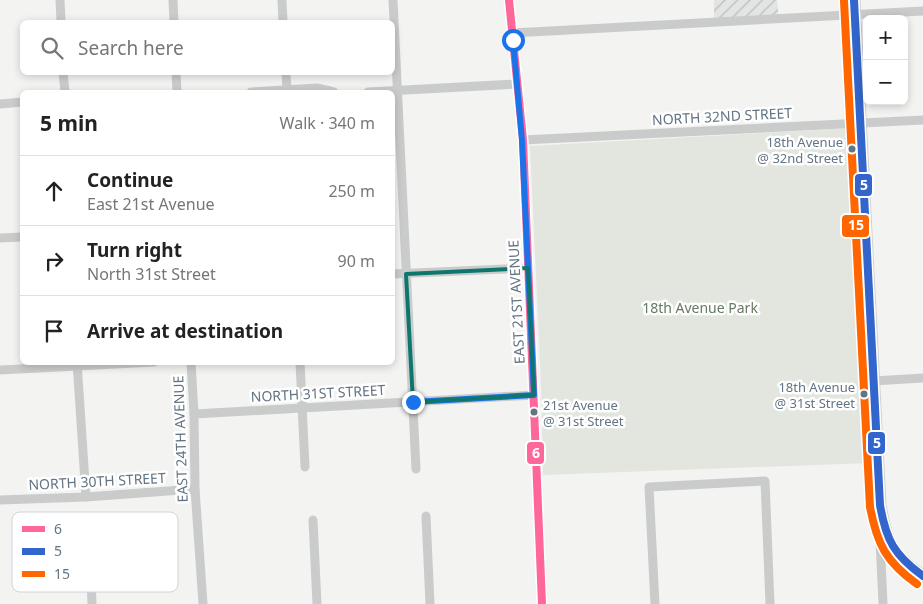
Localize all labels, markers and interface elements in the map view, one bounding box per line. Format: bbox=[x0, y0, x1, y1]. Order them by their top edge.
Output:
map controls bbox=[863, 15, 908, 105]
button: + bbox=[863, 15, 908, 60]
search box bbox=[20, 20, 395, 75]
route start bbox=[502, 29, 525, 52]
icon: search bbox=[38, 34, 66, 62]
text: Search here bbox=[78, 35, 184, 61]
button: − bbox=[863, 60, 908, 105]
street label: NORTH 32ND STREET bbox=[652, 103, 793, 129]
text: 5 min bbox=[40, 109, 98, 137]
text: Walk · 340 m bbox=[280, 112, 375, 134]
place label: 18th Avenue @ 32nd Street bbox=[757, 133, 843, 167]
marker: 18th Avenue @ 32nd Street bbox=[847, 144, 857, 154]
text: Continue bbox=[87, 167, 173, 193]
line badge: 5 bbox=[854, 173, 873, 197]
text: 5 bbox=[860, 175, 868, 194]
icon: ahead bbox=[40, 177, 68, 205]
text: 250 m bbox=[328, 180, 375, 202]
text: East 21st Avenue bbox=[87, 193, 215, 215]
line badge: 15 bbox=[841, 214, 870, 238]
text: 15 bbox=[848, 215, 864, 234]
text: Turn right bbox=[87, 237, 182, 263]
street label: EAST 21ST AVENUE bbox=[503, 239, 529, 365]
icon: right bbox=[40, 247, 68, 275]
text: 90 m bbox=[338, 250, 375, 272]
text: North 31st Street bbox=[87, 263, 216, 285]
park label: 18th Avenue Park bbox=[642, 298, 758, 317]
icon: arrive bbox=[40, 317, 68, 345]
text: Arrive at destination bbox=[87, 318, 283, 344]
street label: EAST 24TH AVENUE bbox=[168, 375, 192, 503]
place label: 18th Avenue @ 31st Street bbox=[774, 378, 855, 412]
street label: NORTH 31ST STREET bbox=[250, 380, 386, 406]
marker: 18th Avenue @ 31st Street bbox=[859, 389, 869, 399]
route end bbox=[402, 391, 425, 414]
place label: 21st Avenue @ 31st Street bbox=[543, 396, 624, 430]
marker: 21st Avenue @ 31st Street bbox=[529, 407, 539, 417]
line badge: 5 bbox=[867, 431, 886, 455]
text: 5 bbox=[873, 433, 881, 452]
line badge: 6 bbox=[526, 441, 545, 465]
text: 6 bbox=[532, 443, 540, 462]
street label: NORTH 30TH STREET bbox=[28, 468, 166, 494]
legend bbox=[12, 512, 178, 592]
text: 6 bbox=[54, 519, 62, 538]
text: 5 bbox=[54, 541, 62, 560]
text: 15 bbox=[54, 564, 70, 583]

